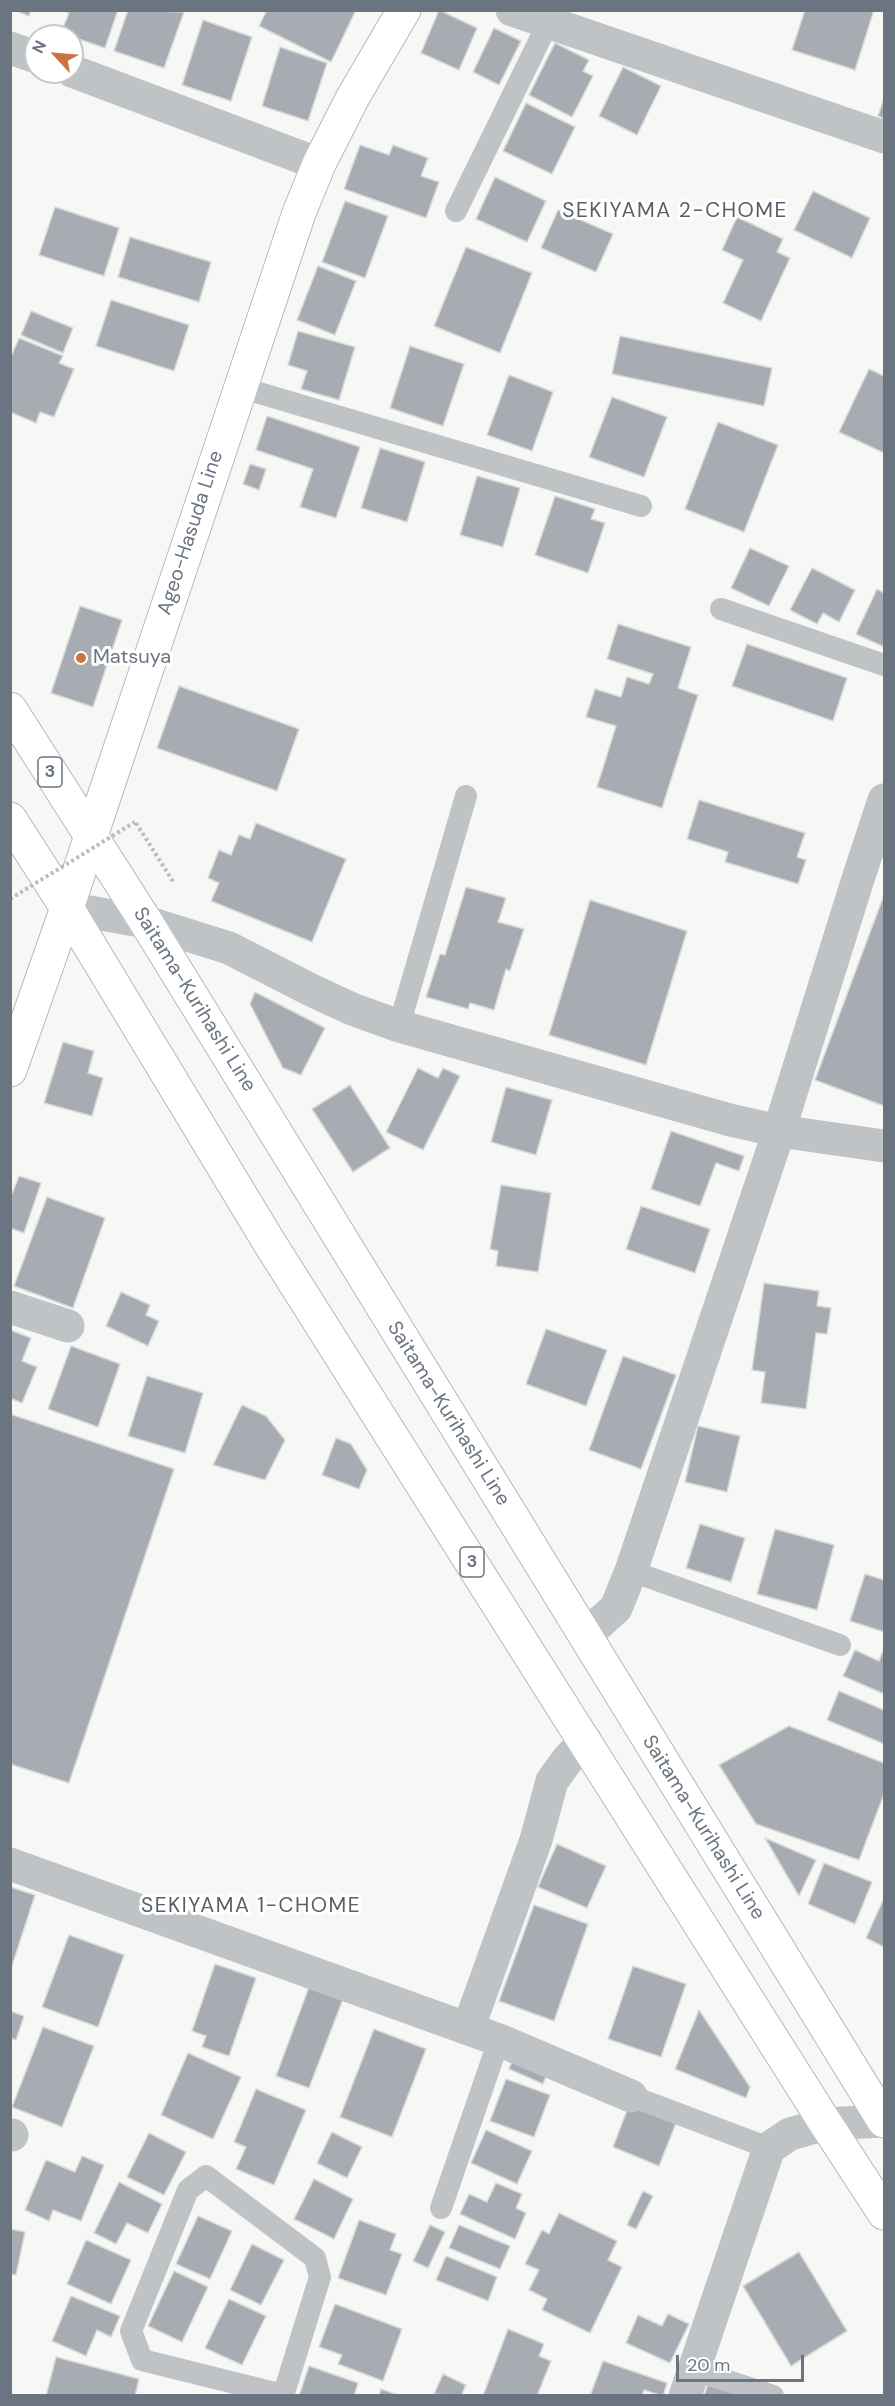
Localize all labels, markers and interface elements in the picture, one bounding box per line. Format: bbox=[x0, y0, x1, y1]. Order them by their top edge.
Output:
north arrow bbox=[24, 24, 84, 84]
text: N bbox=[27, 37, 51, 57]
district label: SEKIYAMA 2-CHOME bbox=[562, 198, 788, 224]
street label: Ageo-Hasuda Line bbox=[153, 448, 229, 618]
place label: Matsuya bbox=[93, 646, 171, 670]
marker: Matsuya bbox=[74, 651, 88, 665]
road number: 3 bbox=[38, 757, 62, 787]
street label: Saitama-Kurihashi Line bbox=[127, 903, 261, 1097]
street label: Saitama-Kurihashi Line bbox=[381, 1317, 515, 1511]
road number: 3 bbox=[460, 1547, 484, 1577]
street label: Saitama-Kurihashi Line bbox=[636, 1731, 770, 1925]
district label: SEKIYAMA 1-CHOME bbox=[141, 1893, 361, 1919]
scale bar bbox=[679, 2343, 806, 2381]
text: 20 m bbox=[687, 2353, 730, 2377]

